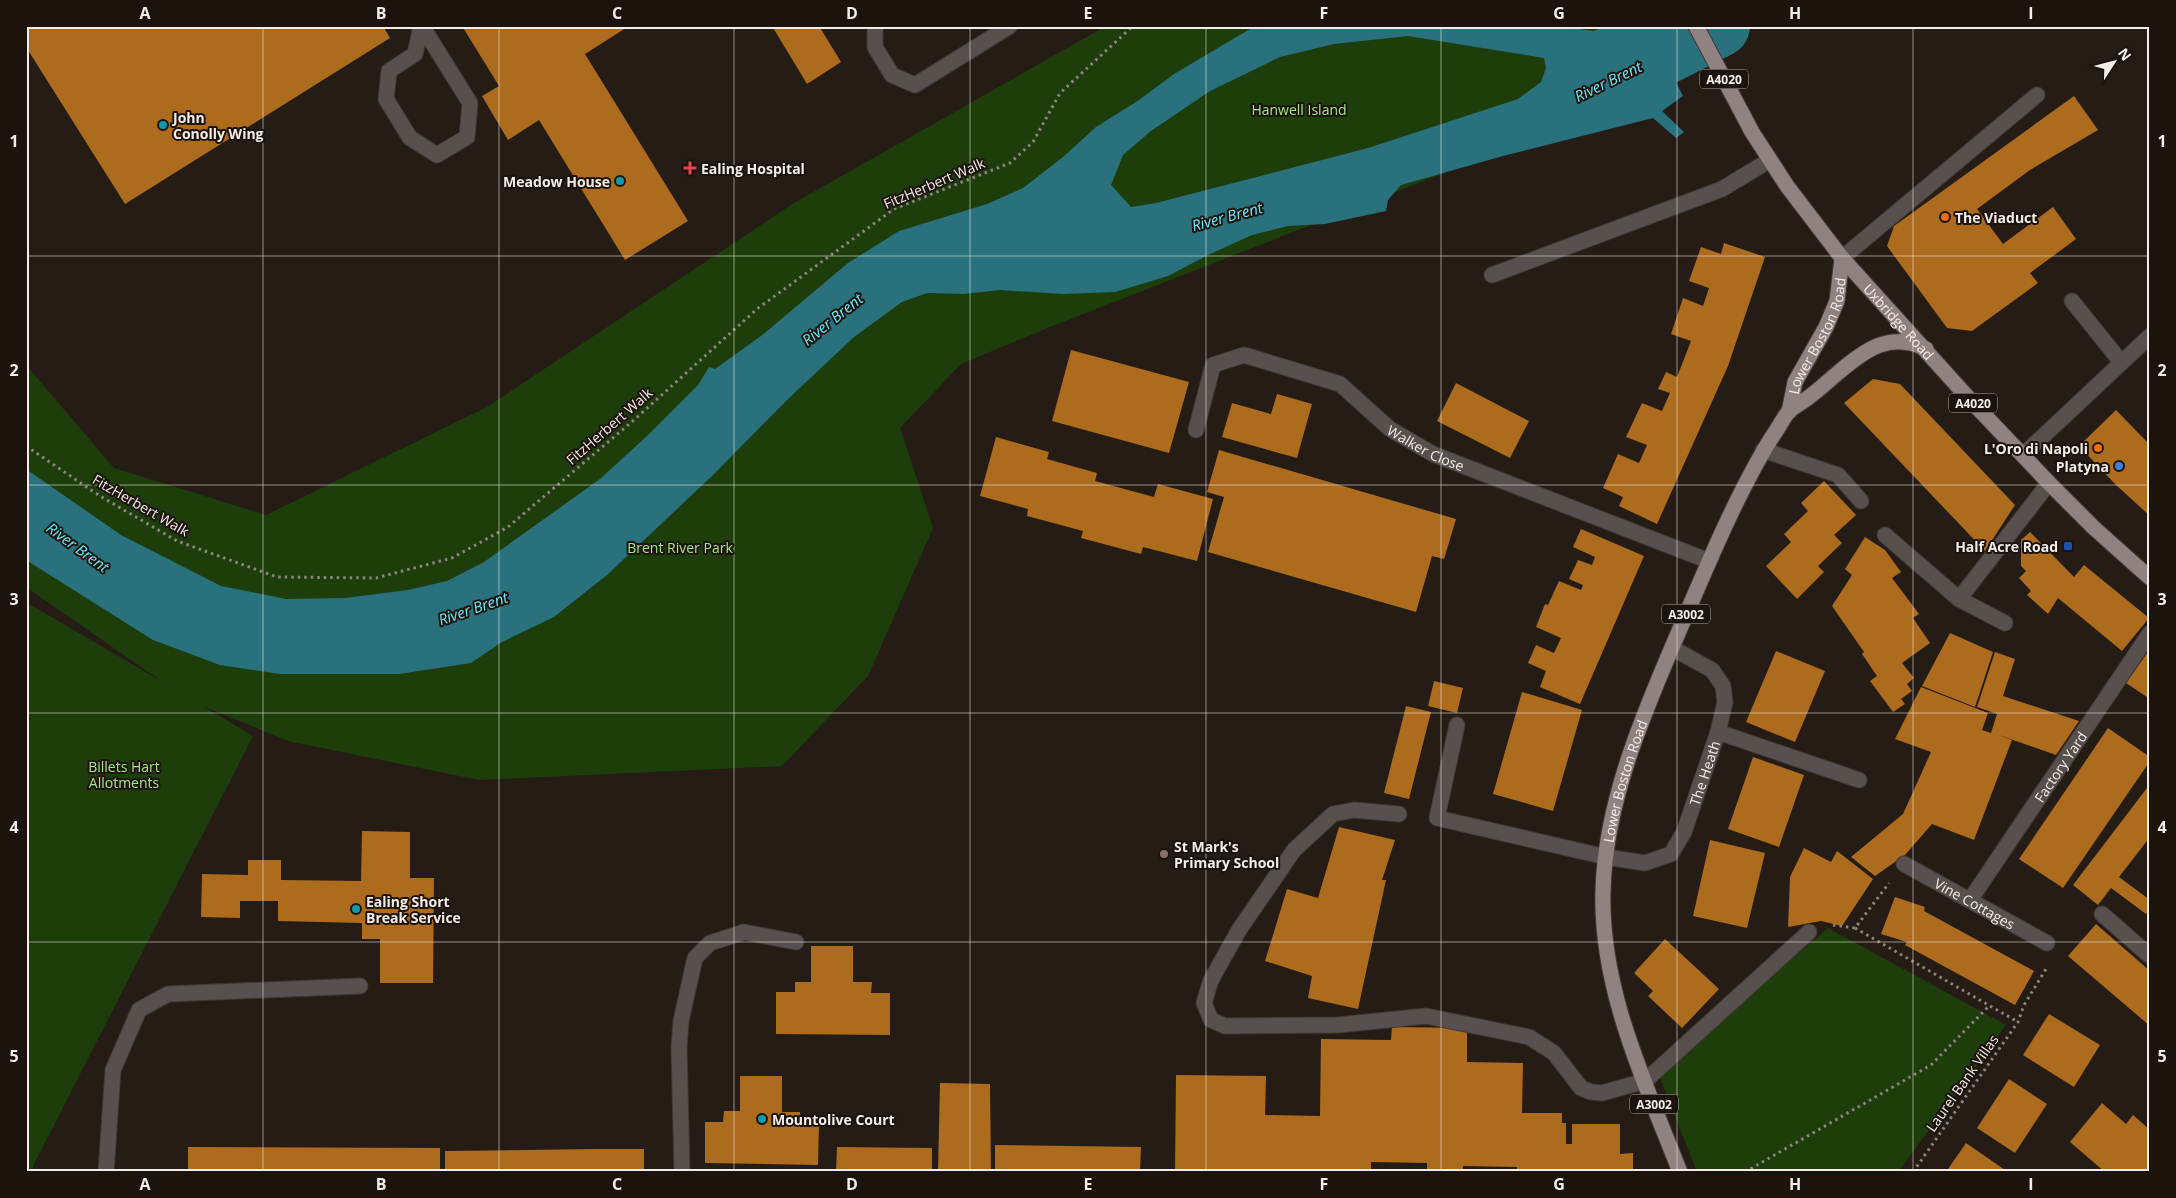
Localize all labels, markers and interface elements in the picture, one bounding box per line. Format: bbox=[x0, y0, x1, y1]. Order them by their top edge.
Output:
text: A bbox=[139, 2, 151, 24]
text: B bbox=[376, 2, 386, 24]
text: C bbox=[612, 2, 622, 24]
text: D bbox=[846, 2, 858, 24]
text: E bbox=[1084, 2, 1093, 24]
text: F bbox=[1320, 2, 1328, 24]
text: G bbox=[1553, 2, 1565, 24]
text: H bbox=[1789, 2, 1801, 24]
text: I bbox=[2028, 2, 2034, 24]
north arrow bbox=[2088, 38, 2138, 88]
text: N bbox=[2114, 44, 2136, 64]
water label: River Brent bbox=[1571, 56, 1646, 106]
road number: A4020 bbox=[1700, 70, 1748, 88]
park label: Hanwell Island bbox=[1251, 100, 1347, 119]
place label: John Conolly Wing bbox=[171, 108, 264, 143]
marker: John Conolly Wing bbox=[157, 119, 169, 131]
text: 1 bbox=[9, 130, 19, 152]
text: 1 bbox=[2157, 130, 2167, 152]
street label: FitzHerbert Walk bbox=[880, 153, 988, 213]
place label: Ealing Hospital bbox=[701, 159, 805, 178]
marker: Ealing Hospital bbox=[683, 161, 697, 175]
place label: Meadow House bbox=[503, 172, 610, 191]
marker: Meadow House bbox=[614, 175, 626, 187]
water label: River Brent bbox=[1189, 197, 1266, 235]
place label: The Viaduct bbox=[1955, 208, 2037, 227]
marker: The Viaduct bbox=[1939, 211, 1951, 223]
street label: Lower Boston Road bbox=[1783, 276, 1849, 396]
street label: Uxbridge Road bbox=[1860, 279, 1938, 363]
water label: River Brent bbox=[798, 288, 867, 350]
text: 2 bbox=[9, 359, 19, 381]
text: 2 bbox=[2157, 359, 2167, 381]
street label: FitzHerbert Walk bbox=[562, 383, 657, 469]
road number: A4020 bbox=[1949, 393, 1997, 412]
street label: Walker Close bbox=[1384, 420, 1467, 475]
place label: L'Oro di Napoli bbox=[1984, 439, 2088, 458]
marker: L'Oro di Napoli bbox=[2092, 442, 2104, 454]
place label: Platyna bbox=[2056, 457, 2109, 476]
marker: Platyna bbox=[2113, 460, 2125, 472]
street label: FitzHerbert Walk bbox=[89, 470, 193, 541]
water label: River Brent bbox=[43, 518, 114, 577]
place label: Half Acre Road bbox=[1955, 537, 2058, 556]
park label: Brent River Park bbox=[627, 538, 733, 557]
marker: Half Acre Road bbox=[2062, 540, 2074, 552]
water label: River Brent bbox=[435, 586, 512, 629]
text: 3 bbox=[9, 588, 19, 610]
text: 3 bbox=[2157, 588, 2167, 610]
road number: A3002 bbox=[1662, 604, 1710, 624]
street label: Lower Boston Road bbox=[1598, 717, 1651, 844]
street label: Factory Yard bbox=[2029, 727, 2091, 806]
street label: The Heath bbox=[1684, 738, 1724, 808]
park label: Billets Hart Allotments bbox=[88, 757, 160, 792]
text: 4 bbox=[9, 816, 19, 838]
text: 4 bbox=[2157, 816, 2167, 838]
place label: St Mark's Primary School bbox=[1174, 837, 1279, 872]
marker: St Mark's Primary School bbox=[1158, 848, 1170, 860]
street label: Vine Cottages bbox=[1931, 873, 2019, 933]
place label: Ealing Short Break Service bbox=[366, 892, 461, 927]
marker: Ealing Short Break Service bbox=[350, 903, 362, 915]
street label: Laurel Bank Villas bbox=[1921, 1030, 2003, 1135]
text: 5 bbox=[9, 1045, 19, 1067]
text: 5 bbox=[2157, 1045, 2167, 1067]
road number: A3002 bbox=[1630, 1094, 1678, 1114]
place label: Mountolive Court bbox=[772, 1110, 895, 1129]
marker: Mountolive Court bbox=[756, 1113, 768, 1125]
text: A bbox=[139, 1173, 151, 1195]
text: B bbox=[376, 1173, 386, 1195]
text: C bbox=[612, 1173, 622, 1195]
text: D bbox=[846, 1173, 858, 1195]
text: E bbox=[1084, 1173, 1093, 1195]
text: F bbox=[1320, 1173, 1328, 1195]
text: G bbox=[1553, 1173, 1565, 1195]
text: H bbox=[1789, 1173, 1801, 1195]
text: I bbox=[2028, 1173, 2034, 1195]

